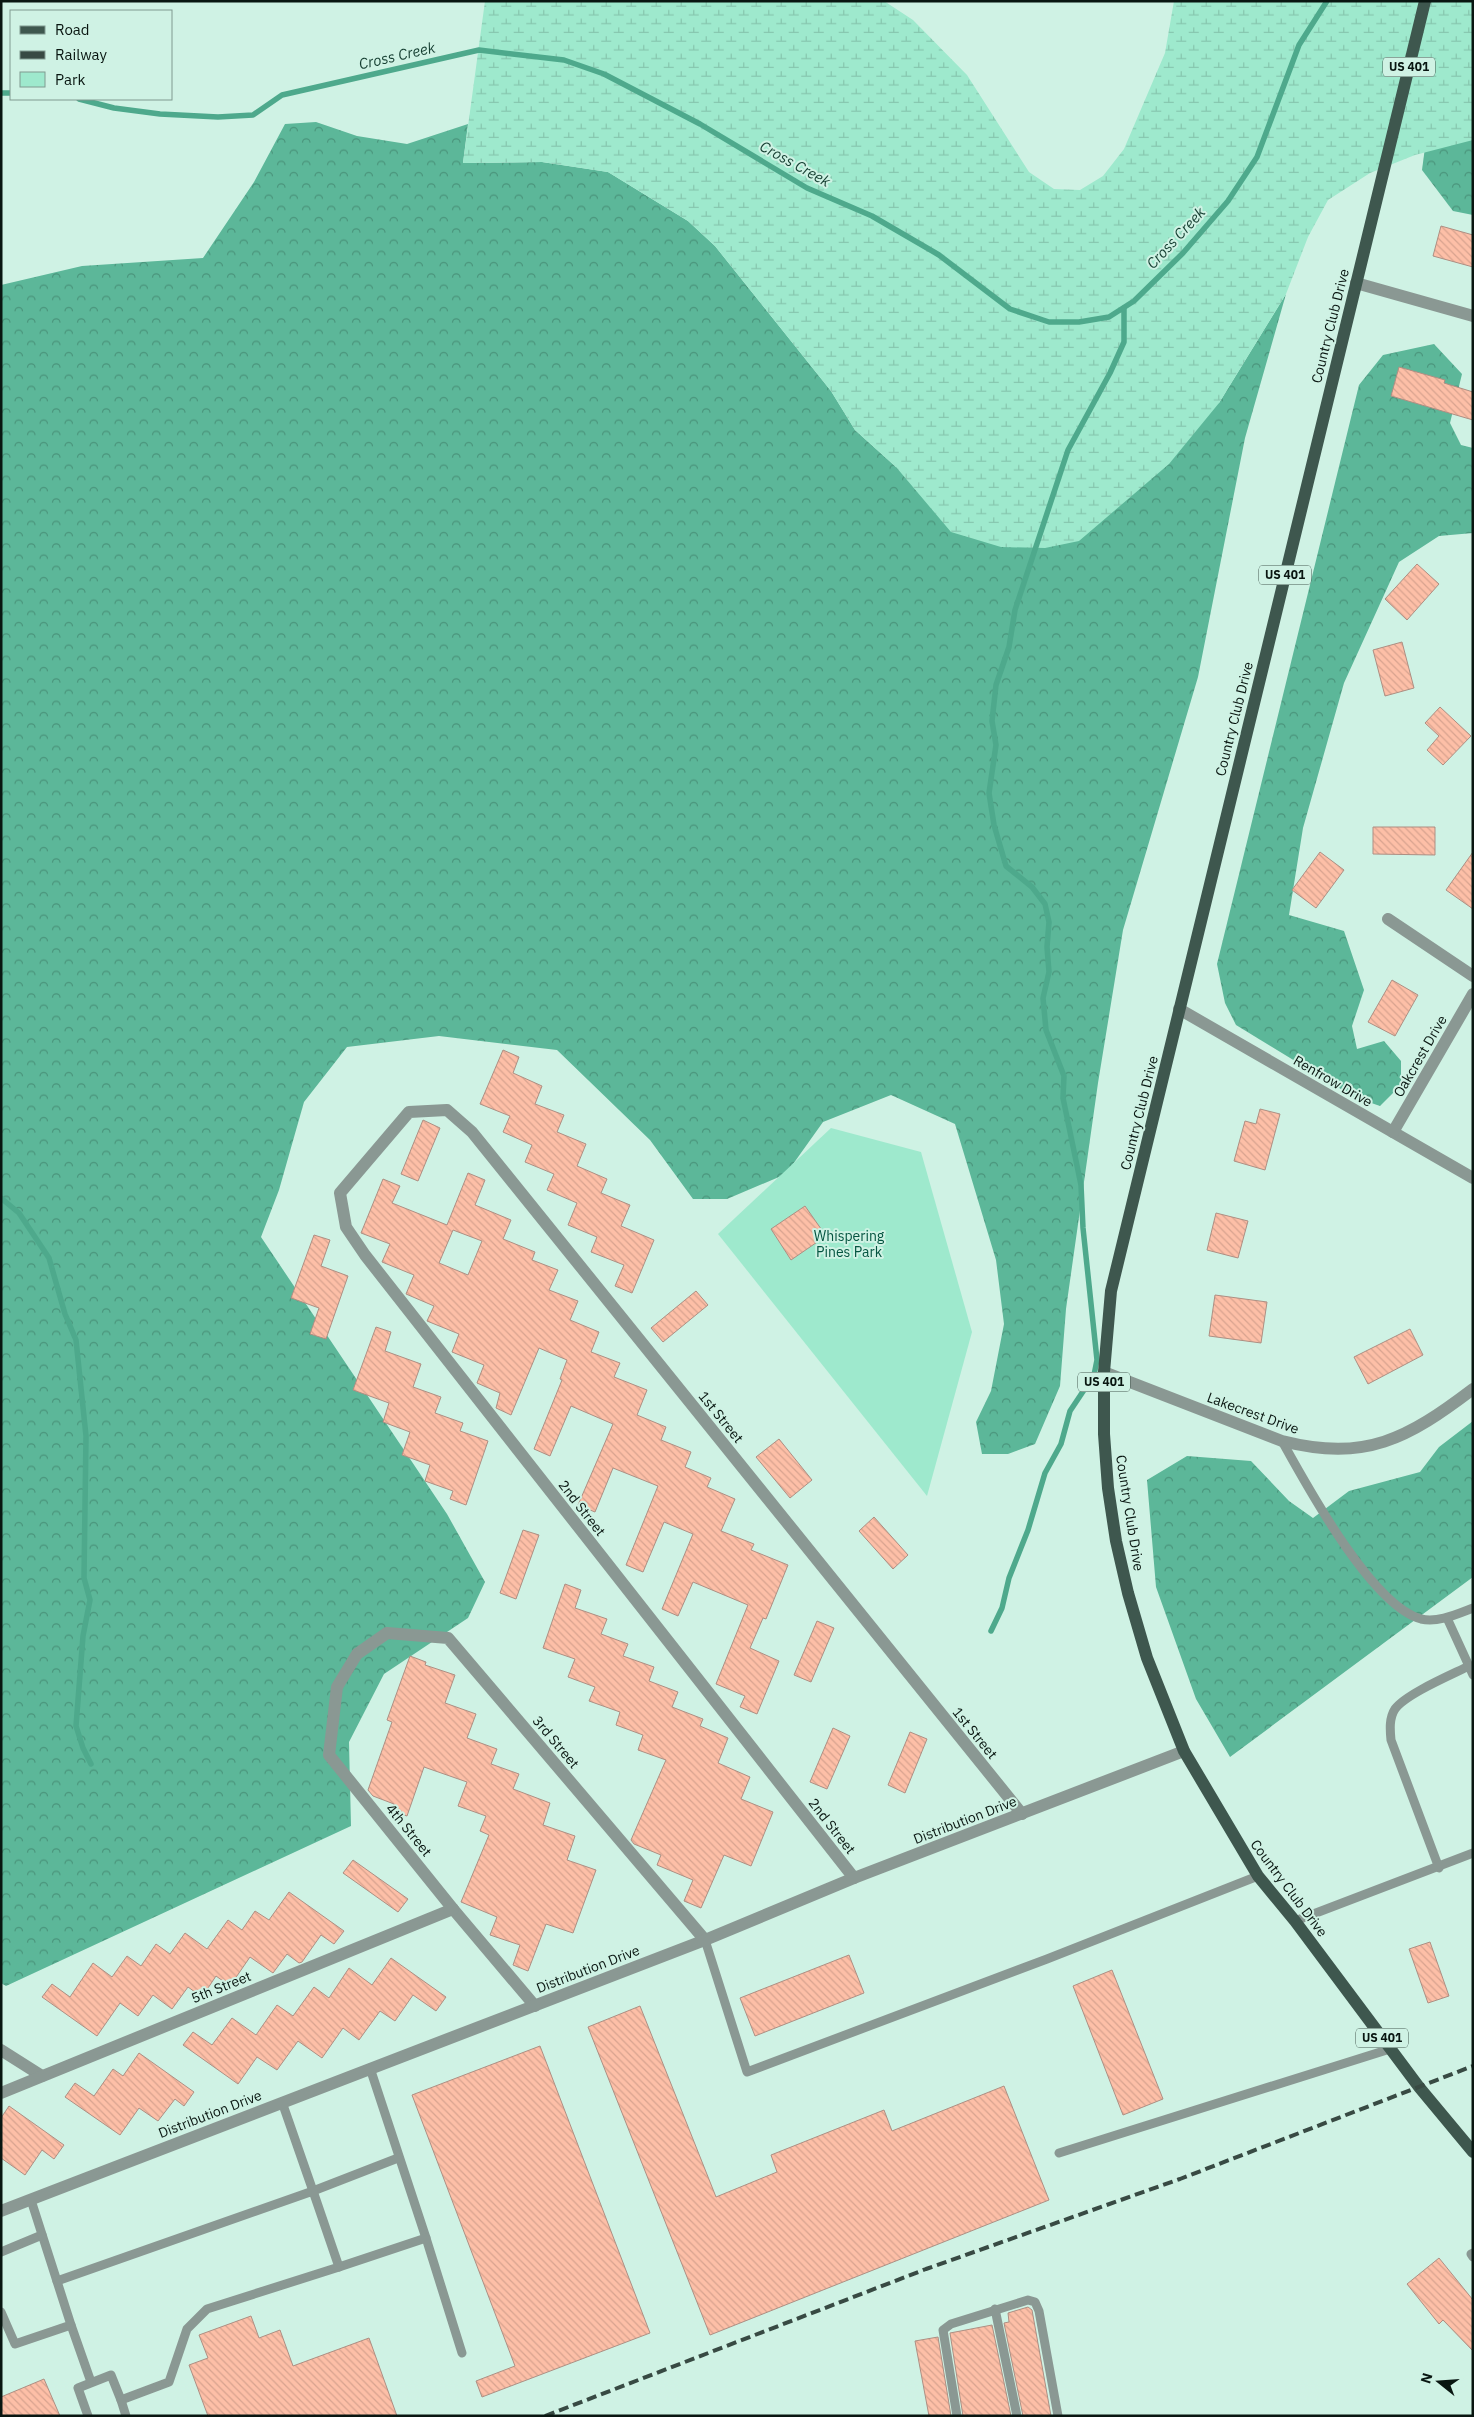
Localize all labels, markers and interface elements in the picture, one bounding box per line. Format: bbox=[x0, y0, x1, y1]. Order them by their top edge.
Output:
legend bbox=[10, 10, 172, 100]
text: Road bbox=[55, 20, 90, 39]
water label: Cross Creek bbox=[357, 37, 437, 74]
text: Railway bbox=[55, 45, 108, 64]
road number: US 401 bbox=[1383, 58, 1435, 76]
text: Park bbox=[55, 70, 85, 89]
water label: Cross Creek bbox=[757, 136, 834, 191]
water label: Cross Creek bbox=[1142, 203, 1209, 273]
street label: Country Club Drive bbox=[1307, 267, 1353, 385]
road number: US 401 bbox=[1259, 566, 1311, 584]
street label: Country Club Drive bbox=[1211, 660, 1257, 778]
street label: Oakcrest Drive bbox=[1389, 1012, 1451, 1100]
street label: Renfrow Drive bbox=[1290, 1051, 1376, 1111]
street label: Country Club Drive bbox=[1116, 1054, 1162, 1172]
park label: Whispering Pines Park bbox=[814, 1227, 885, 1261]
road number: US 401 bbox=[1078, 1372, 1130, 1391]
street label: 1st Street bbox=[695, 1387, 747, 1447]
street label: Lakecrest Drive bbox=[1205, 1388, 1302, 1438]
street label: Country Club Drive bbox=[1112, 1454, 1148, 1573]
street label: 2nd Street bbox=[555, 1476, 610, 1540]
street label: 1st Street bbox=[949, 1703, 1001, 1763]
street label: 3rd Street bbox=[529, 1712, 583, 1772]
street label: Distribution Drive bbox=[911, 1792, 1020, 1848]
street label: 2nd Street bbox=[805, 1794, 860, 1858]
street label: 4th Street bbox=[382, 1800, 436, 1860]
street label: Country Club Drive bbox=[1247, 1836, 1332, 1941]
street label: Distribution Drive bbox=[534, 1941, 643, 1997]
street label: 5th Street bbox=[188, 1967, 254, 2007]
road number: US 401 bbox=[1356, 2029, 1408, 2048]
street label: Distribution Drive bbox=[156, 2086, 265, 2142]
north arrow bbox=[1414, 2357, 1464, 2407]
text: N bbox=[1416, 2371, 1437, 2386]

